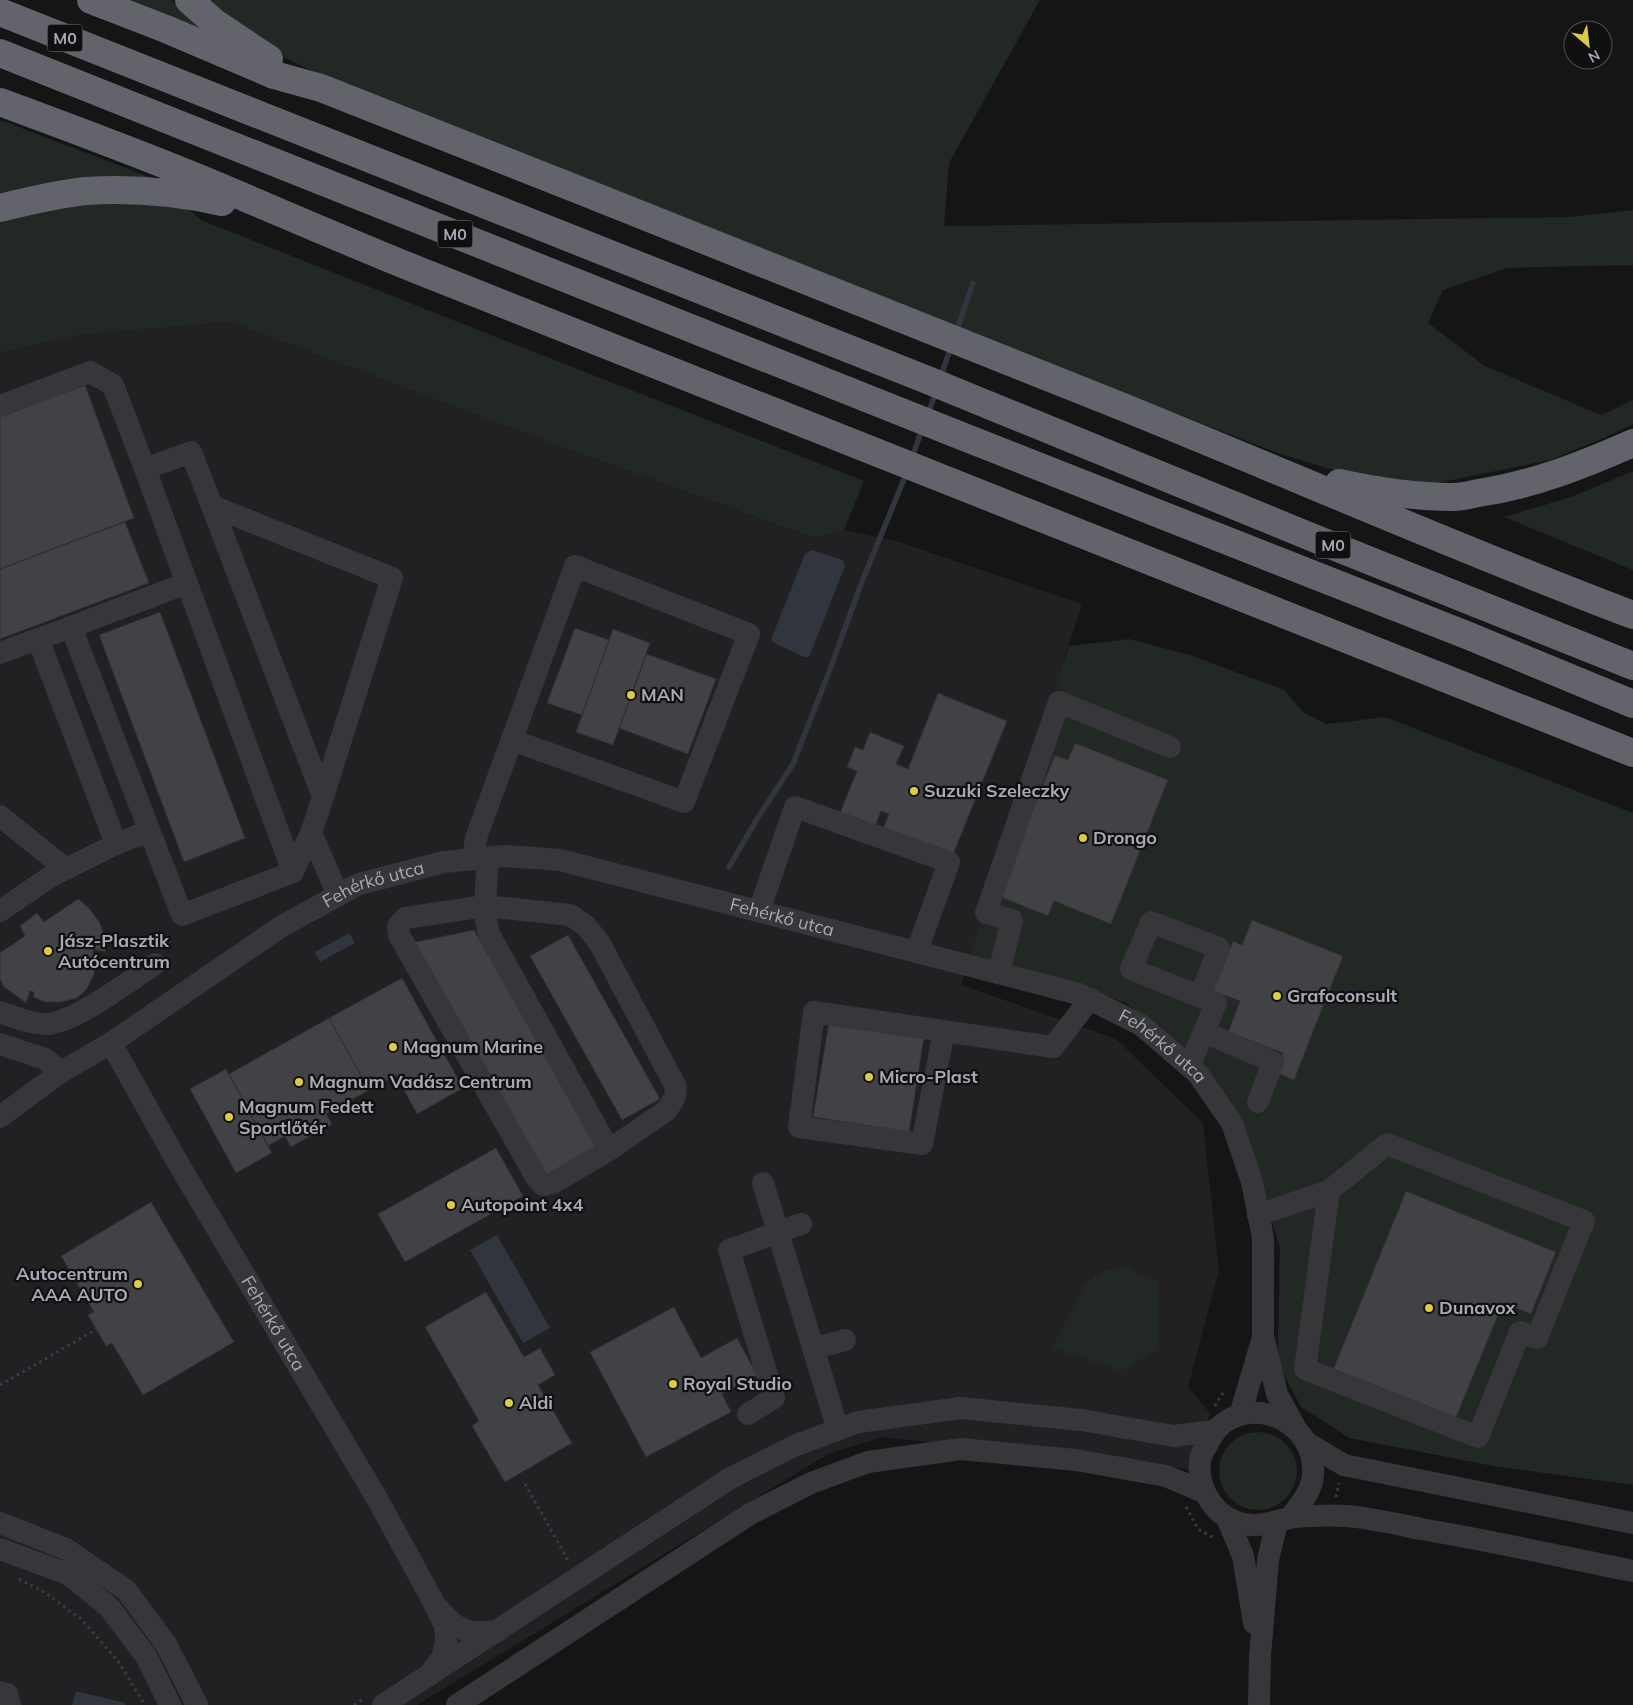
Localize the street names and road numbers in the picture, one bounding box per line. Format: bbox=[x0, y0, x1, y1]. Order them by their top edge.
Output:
road number: M0 bbox=[48, 24, 82, 52]
road number: M0 bbox=[438, 220, 472, 248]
road number: M0 bbox=[1316, 532, 1350, 558]
street label: Fehérkő utca bbox=[318, 856, 427, 913]
street label: Fehérkő utca bbox=[728, 892, 837, 941]
street label: Fehérkő utca bbox=[1115, 1004, 1212, 1087]
street label: Fehérkő utca bbox=[236, 1271, 311, 1375]

